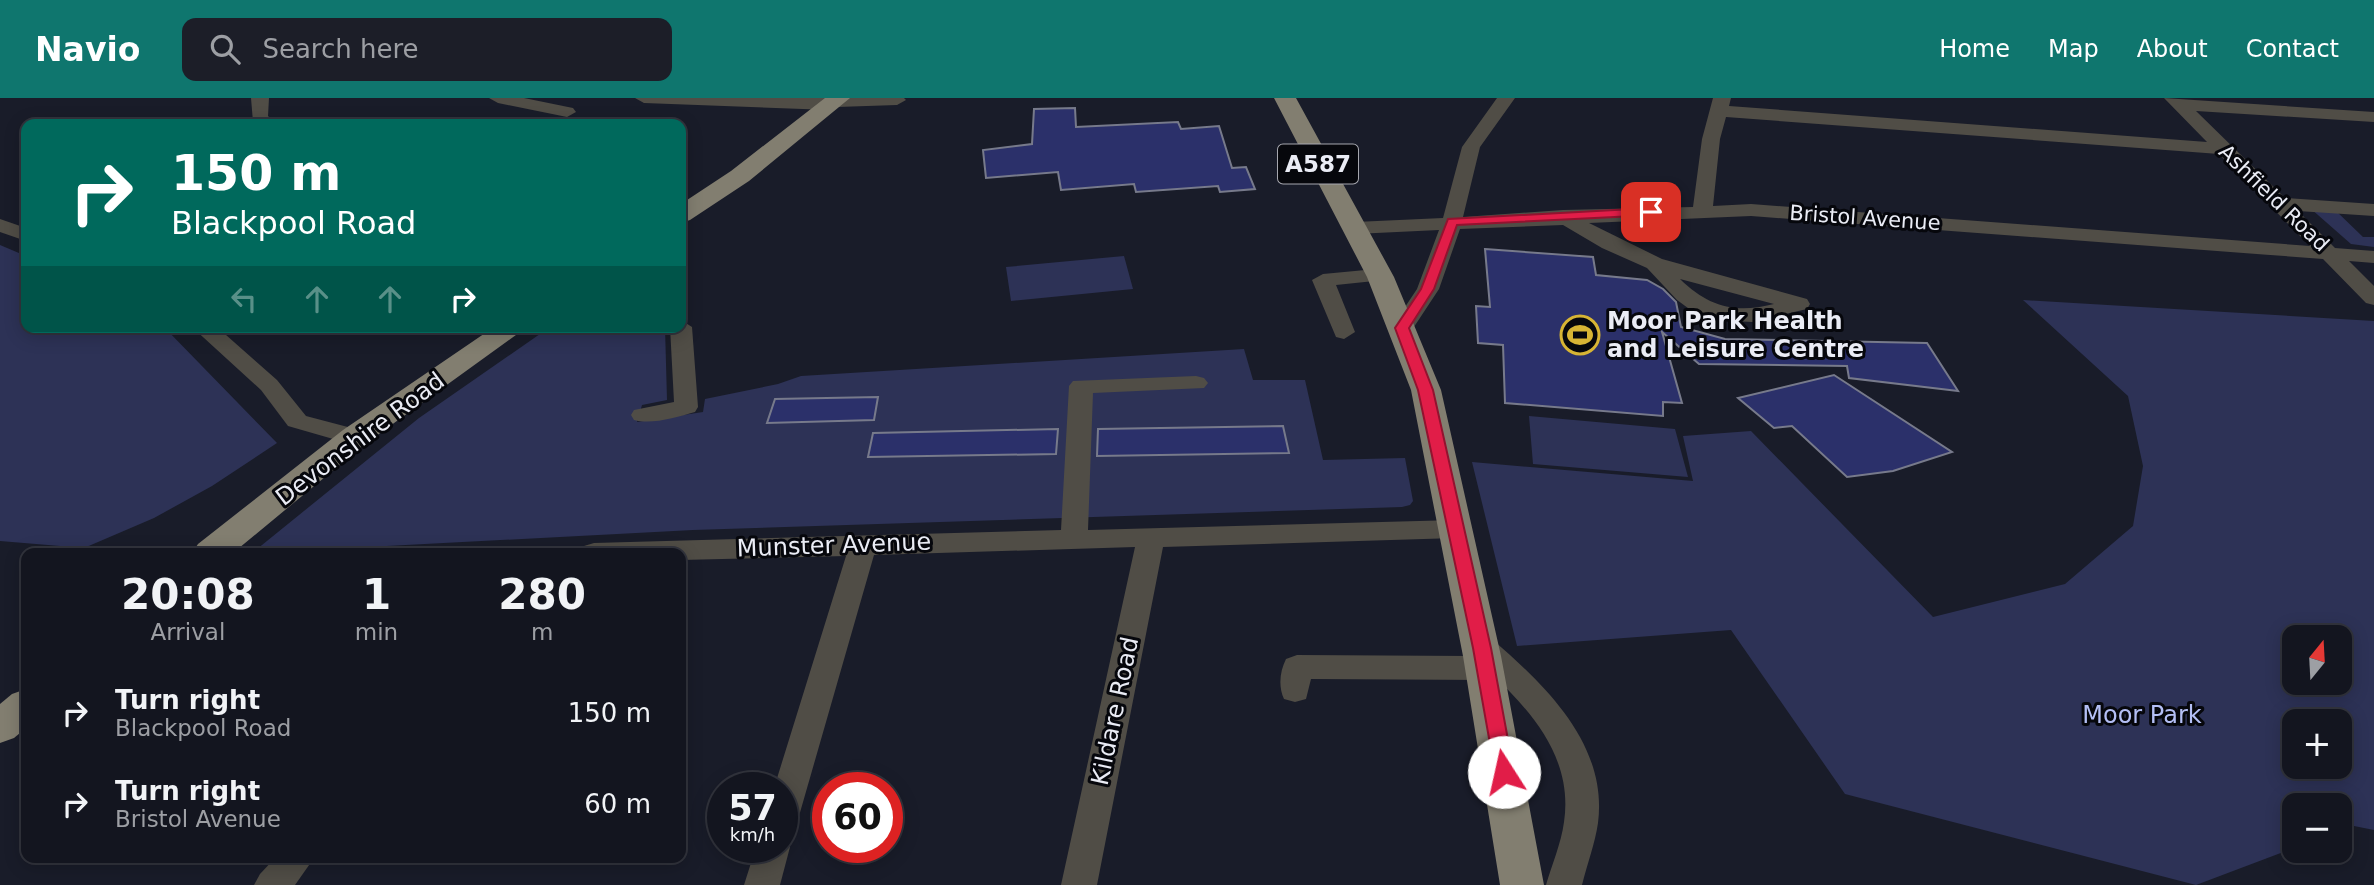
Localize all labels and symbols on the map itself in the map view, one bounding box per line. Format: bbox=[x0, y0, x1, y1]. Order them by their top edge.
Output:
street label: Ashfield Road bbox=[2214, 140, 2334, 256]
road number: A587 bbox=[1278, 144, 1358, 184]
pin bbox=[1621, 182, 1681, 242]
street label: Bristol Avenue bbox=[1789, 201, 1941, 235]
place label: Moor Park Health and Leisure Centre bbox=[1607, 307, 1864, 363]
sports icon: Moor Park Health and Leisure Centre bbox=[1559, 314, 1601, 356]
street label: Devonshire Road bbox=[270, 367, 450, 511]
street label: Munster Avenue bbox=[736, 528, 932, 562]
north arrow bbox=[2282, 625, 2352, 695]
street label: Kildare Road bbox=[1086, 634, 1144, 788]
park label: Moor Park bbox=[2082, 701, 2202, 729]
position arrow bbox=[1467, 735, 1541, 809]
speed limit sign: 60 bbox=[812, 772, 903, 863]

